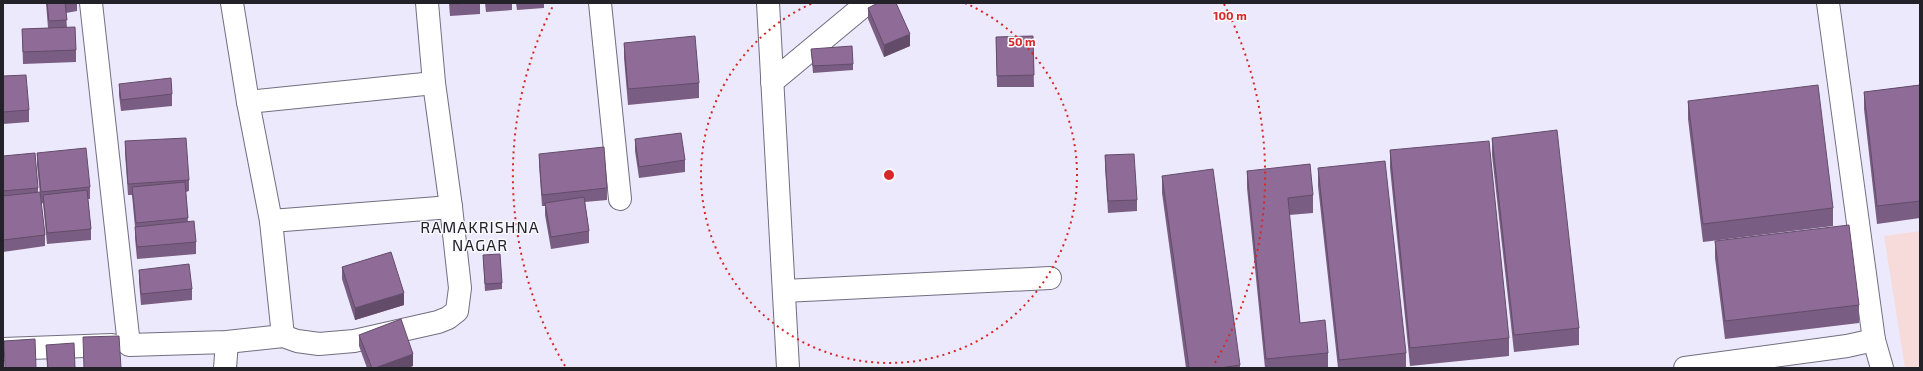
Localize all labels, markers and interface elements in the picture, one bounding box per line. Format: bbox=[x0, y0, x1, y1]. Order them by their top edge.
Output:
text: 100 m bbox=[1213, 8, 1247, 22]
text: 50 m bbox=[1008, 34, 1036, 48]
centre of rings bbox=[882, 168, 896, 182]
district label: RAMAKRISHNA NAGAR bbox=[420, 217, 540, 254]

